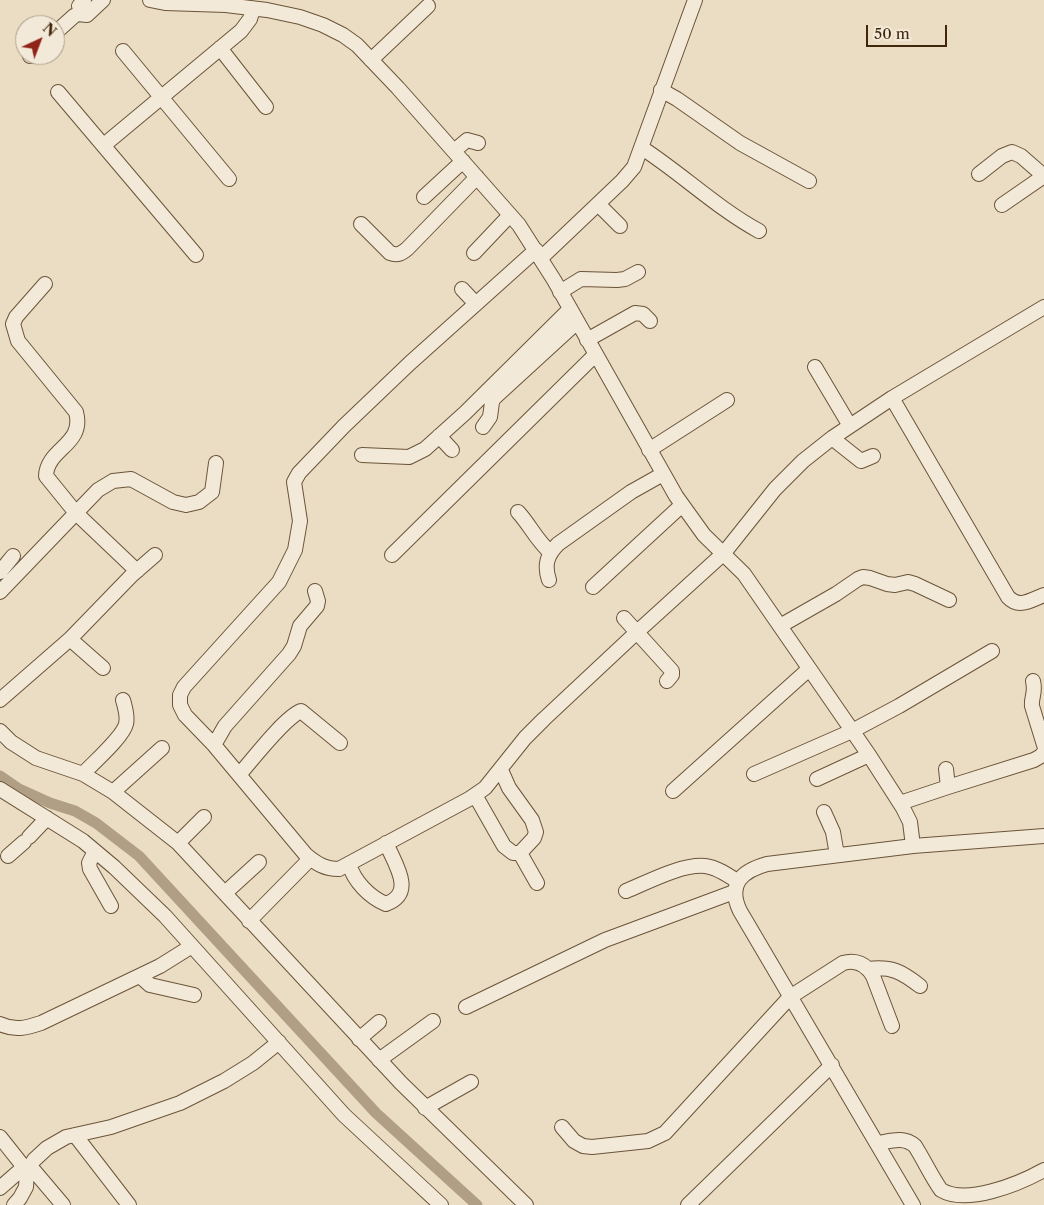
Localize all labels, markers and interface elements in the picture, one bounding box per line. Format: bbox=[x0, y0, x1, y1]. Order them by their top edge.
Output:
north arrow bbox=[15, 15, 65, 65]
scale bar bbox=[869, 15, 950, 47]
text: N bbox=[39, 19, 60, 40]
text: 50 m bbox=[874, 24, 910, 43]

